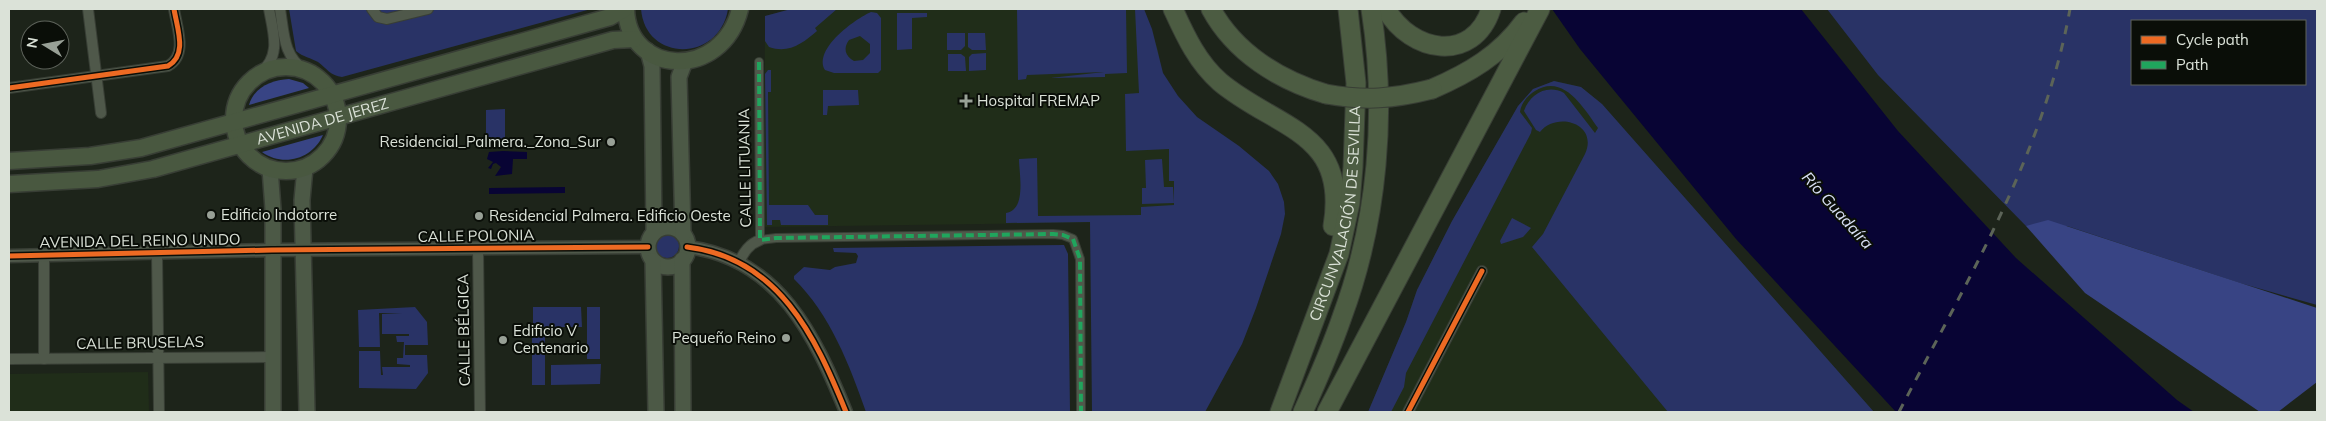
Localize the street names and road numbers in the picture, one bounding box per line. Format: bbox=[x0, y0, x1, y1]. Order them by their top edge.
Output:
street label: AVENIDA DE JEREZ bbox=[254, 93, 391, 149]
street label: CIRCUNVALACIÓN DE SEVILLA bbox=[1305, 105, 1364, 324]
street label: CALLE LITUANIA bbox=[734, 108, 755, 228]
street label: CALLE POLONIA bbox=[417, 225, 534, 246]
street label: AVENIDA DEL REINO UNIDO bbox=[39, 229, 241, 252]
street label: CALLE BÉLGICA bbox=[453, 274, 474, 386]
street label: CALLE BRUSELAS bbox=[76, 332, 204, 353]

